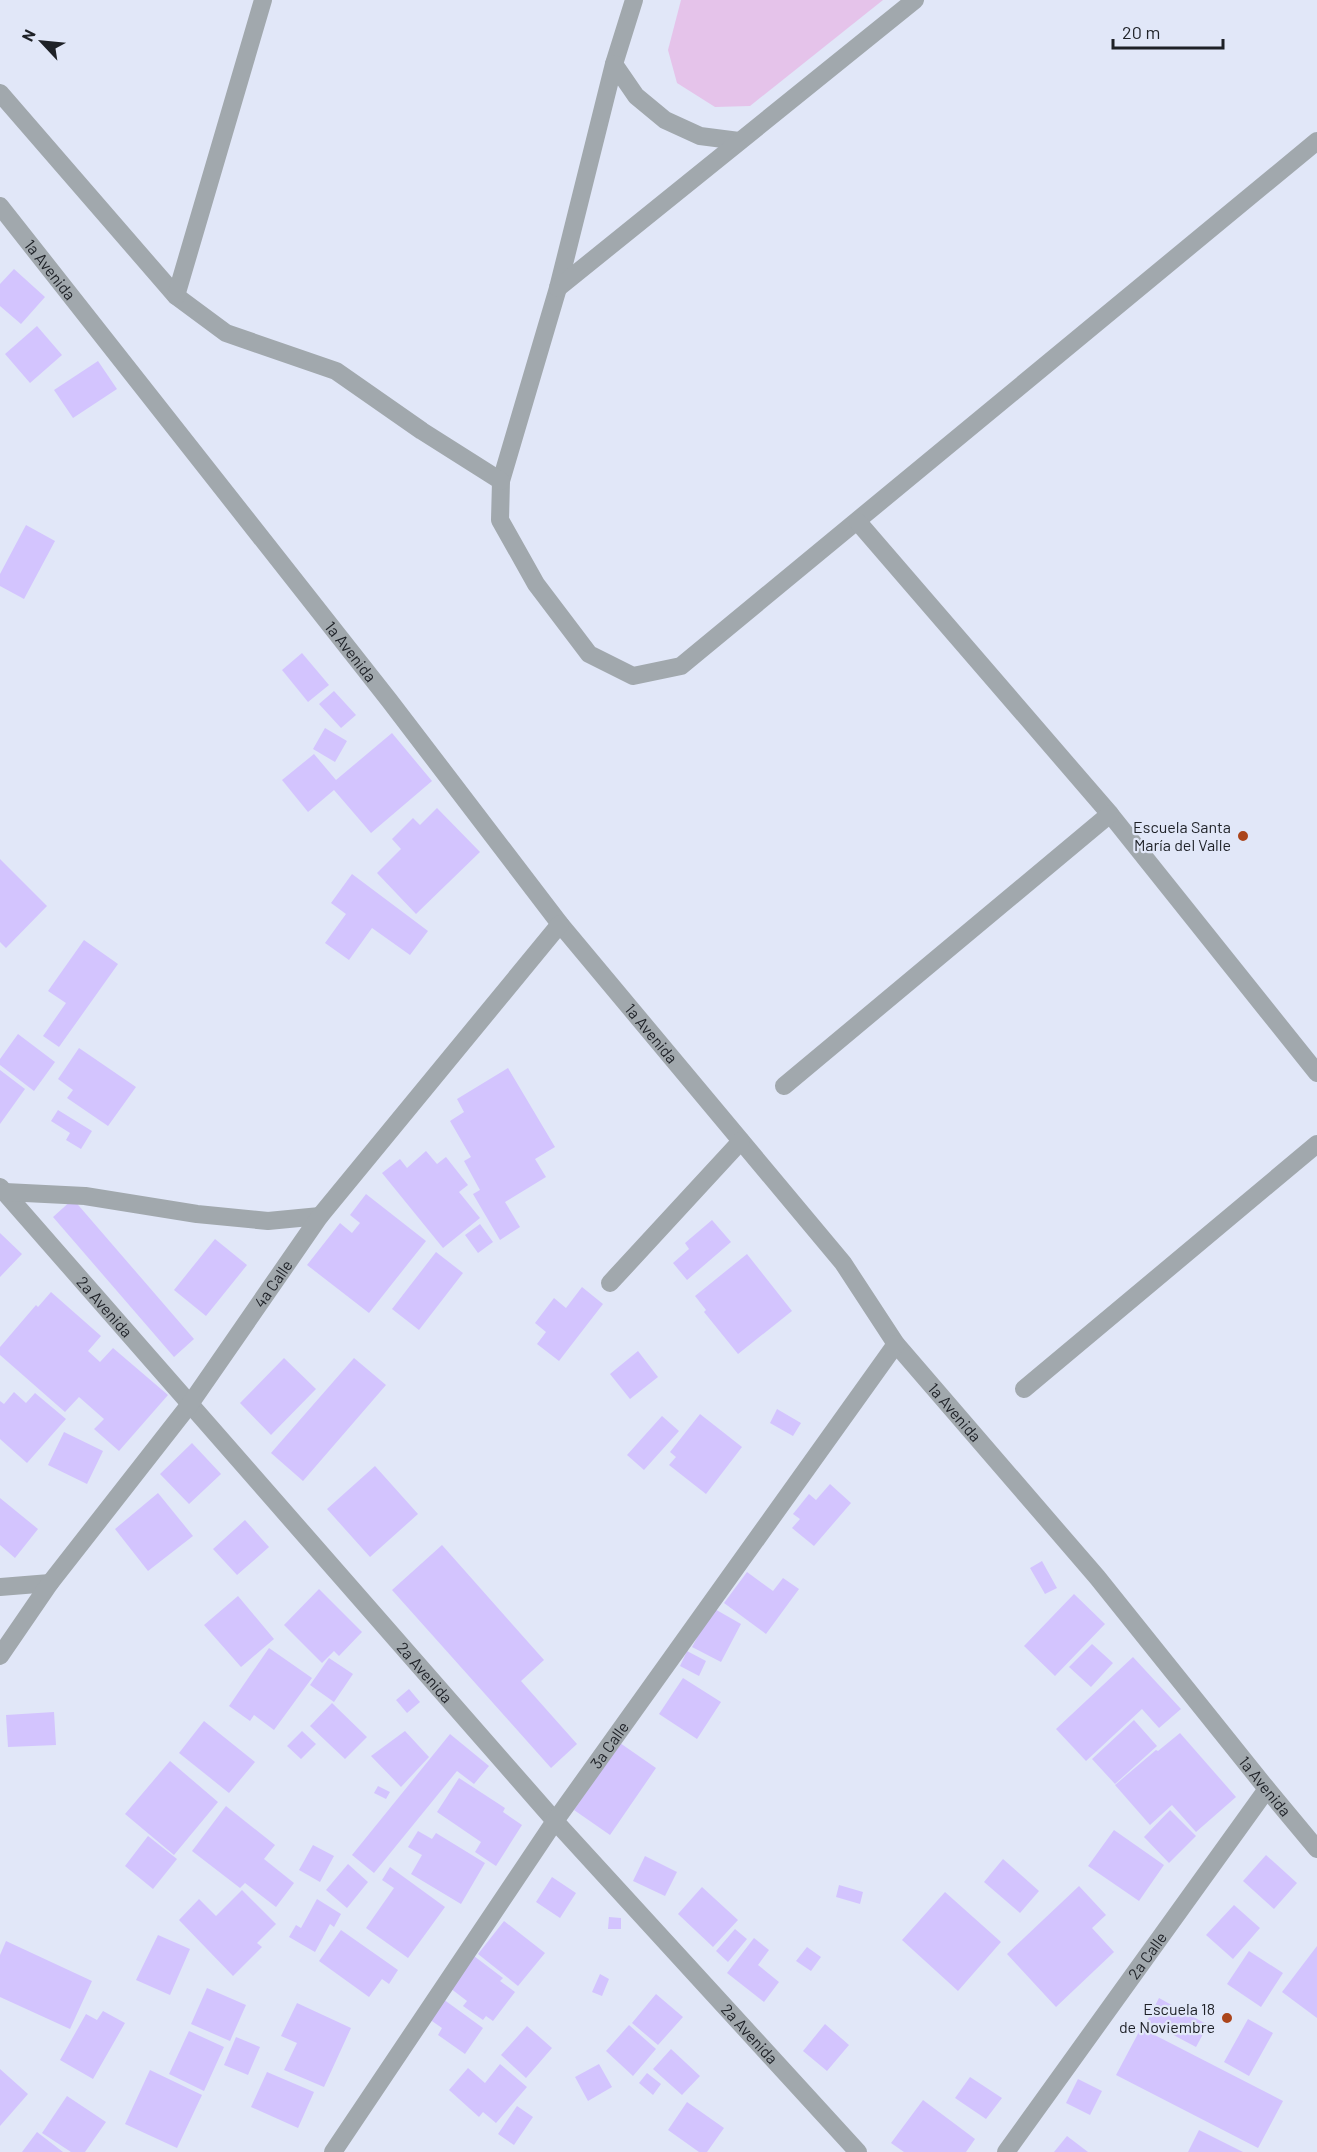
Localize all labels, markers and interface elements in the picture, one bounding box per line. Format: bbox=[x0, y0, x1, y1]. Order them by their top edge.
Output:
north arrow bbox=[12, 12, 72, 72]
scale bar bbox=[1113, 12, 1222, 50]
text: 20 m bbox=[1122, 21, 1160, 43]
text: N bbox=[17, 26, 39, 44]
street label: 1a Avenida bbox=[21, 235, 80, 303]
street label: 1a Avenida bbox=[322, 617, 381, 685]
place label: Escuela Santa María del Valle bbox=[1133, 817, 1231, 854]
marker: Escuela Santa María del Valle bbox=[1236, 829, 1250, 843]
street label: 1a Avenida bbox=[621, 999, 682, 1067]
street label: 4a Calle bbox=[250, 1256, 296, 1311]
street label: 2a Avenida bbox=[73, 1272, 137, 1341]
street label: 1a Avenida bbox=[925, 1378, 986, 1445]
street label: 2a Avenida bbox=[393, 1638, 457, 1706]
street label: 3a Calle bbox=[586, 1717, 632, 1772]
street label: 1a Avenida bbox=[1235, 1752, 1295, 1820]
street label: 2a Calle bbox=[1123, 1928, 1170, 1983]
street label: 2a Avenida bbox=[718, 1999, 782, 2067]
place label: Escuela 18 de Noviembre bbox=[1119, 1999, 1215, 2036]
marker: Escuela 18 de Noviembre bbox=[1220, 2011, 1234, 2025]

